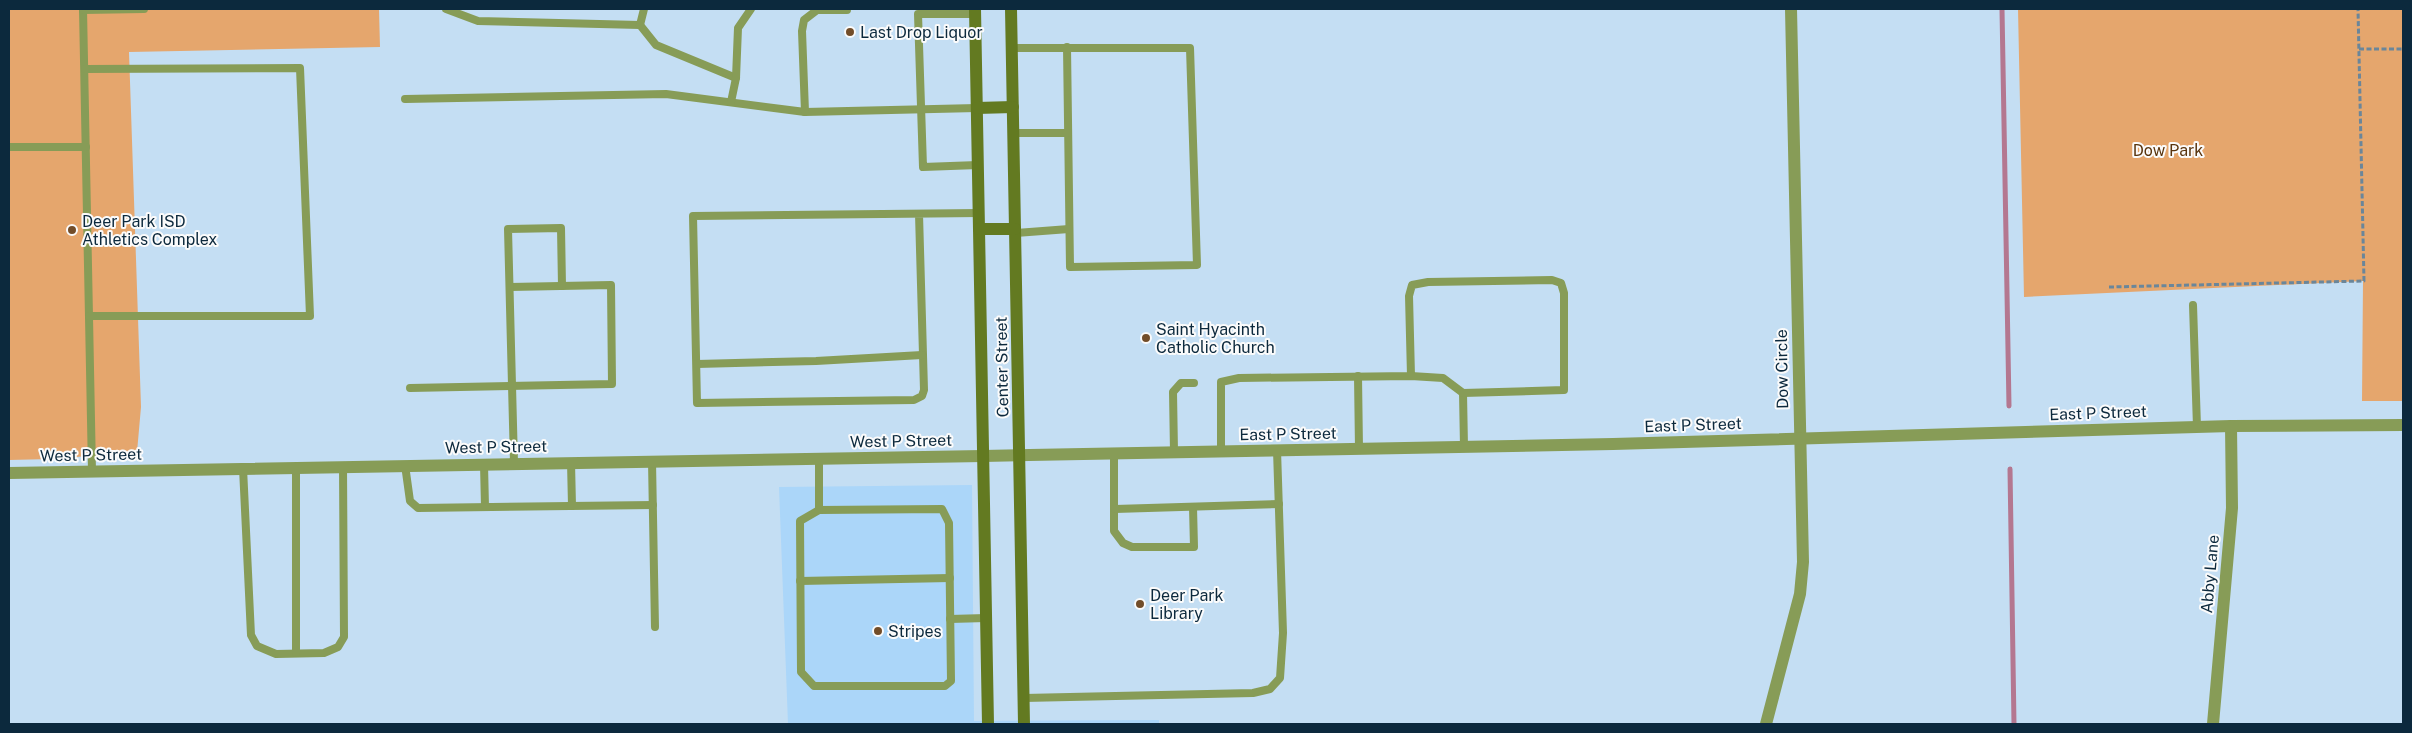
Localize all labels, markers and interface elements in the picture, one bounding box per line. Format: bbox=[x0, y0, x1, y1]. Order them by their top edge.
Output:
place label: Last Drop Liquor bbox=[860, 23, 983, 42]
marker: Last Drop Liquor bbox=[844, 26, 856, 38]
park label: Dow Park bbox=[2133, 141, 2203, 160]
place label: Deer Park ISD Athletics Complex bbox=[82, 212, 217, 249]
marker: Deer Park ISD Athletics Complex bbox=[66, 224, 78, 236]
street label: Center Street bbox=[992, 316, 1012, 418]
place label: Saint Hyacinth Catholic Church bbox=[1156, 320, 1275, 357]
street label: Dow Circle bbox=[1772, 329, 1792, 409]
marker: Saint Hyacinth Catholic Church bbox=[1140, 332, 1152, 344]
street label: East P Street bbox=[2049, 402, 2147, 424]
street label: East P Street bbox=[1644, 414, 1742, 436]
street label: East P Street bbox=[1239, 424, 1337, 444]
street label: West P Street bbox=[850, 431, 952, 451]
street label: West P Street bbox=[445, 437, 547, 457]
street label: West P Street bbox=[40, 445, 142, 465]
street label: Abby Lane bbox=[2197, 534, 2223, 614]
place label: Deer Park Library bbox=[1150, 586, 1224, 623]
marker: Deer Park Library bbox=[1134, 598, 1146, 610]
place label: Stripes bbox=[888, 622, 942, 641]
marker: Stripes bbox=[872, 625, 884, 637]

